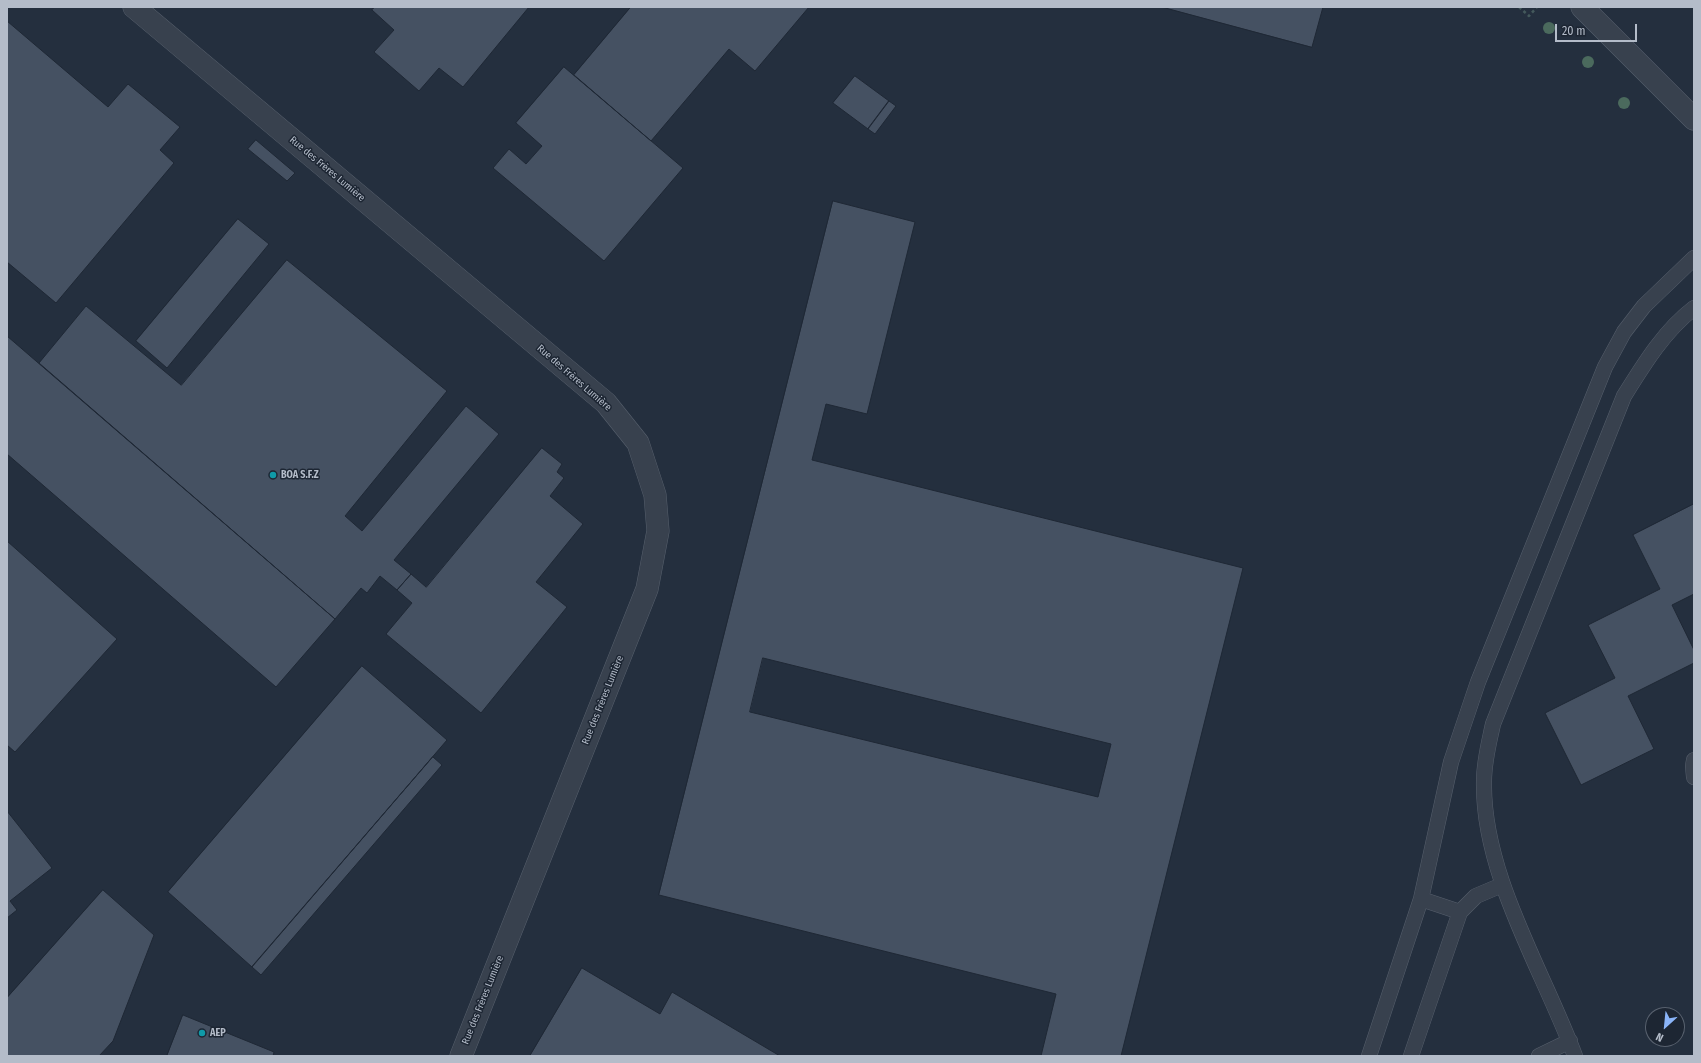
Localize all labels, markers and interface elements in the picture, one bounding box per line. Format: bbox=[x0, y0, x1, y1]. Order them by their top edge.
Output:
scale bar bbox=[1557, 16, 1639, 42]
text: 20 m bbox=[1562, 24, 1586, 38]
street label: Rue des Frères Lumière bbox=[287, 134, 367, 204]
street label: Rue des Frères Lumière bbox=[534, 342, 614, 414]
place label: BOA S.F.Z bbox=[281, 469, 319, 481]
marker: BOA S.F.Z bbox=[268, 470, 278, 480]
street label: Rue des Frères Lumière bbox=[580, 654, 626, 746]
street label: Rue des Frères Lumière bbox=[460, 954, 506, 1046]
north arrow bbox=[1645, 1007, 1685, 1047]
place label: AEP bbox=[210, 1027, 226, 1039]
marker: AEP bbox=[197, 1028, 207, 1038]
text: N bbox=[1654, 1030, 1666, 1045]

